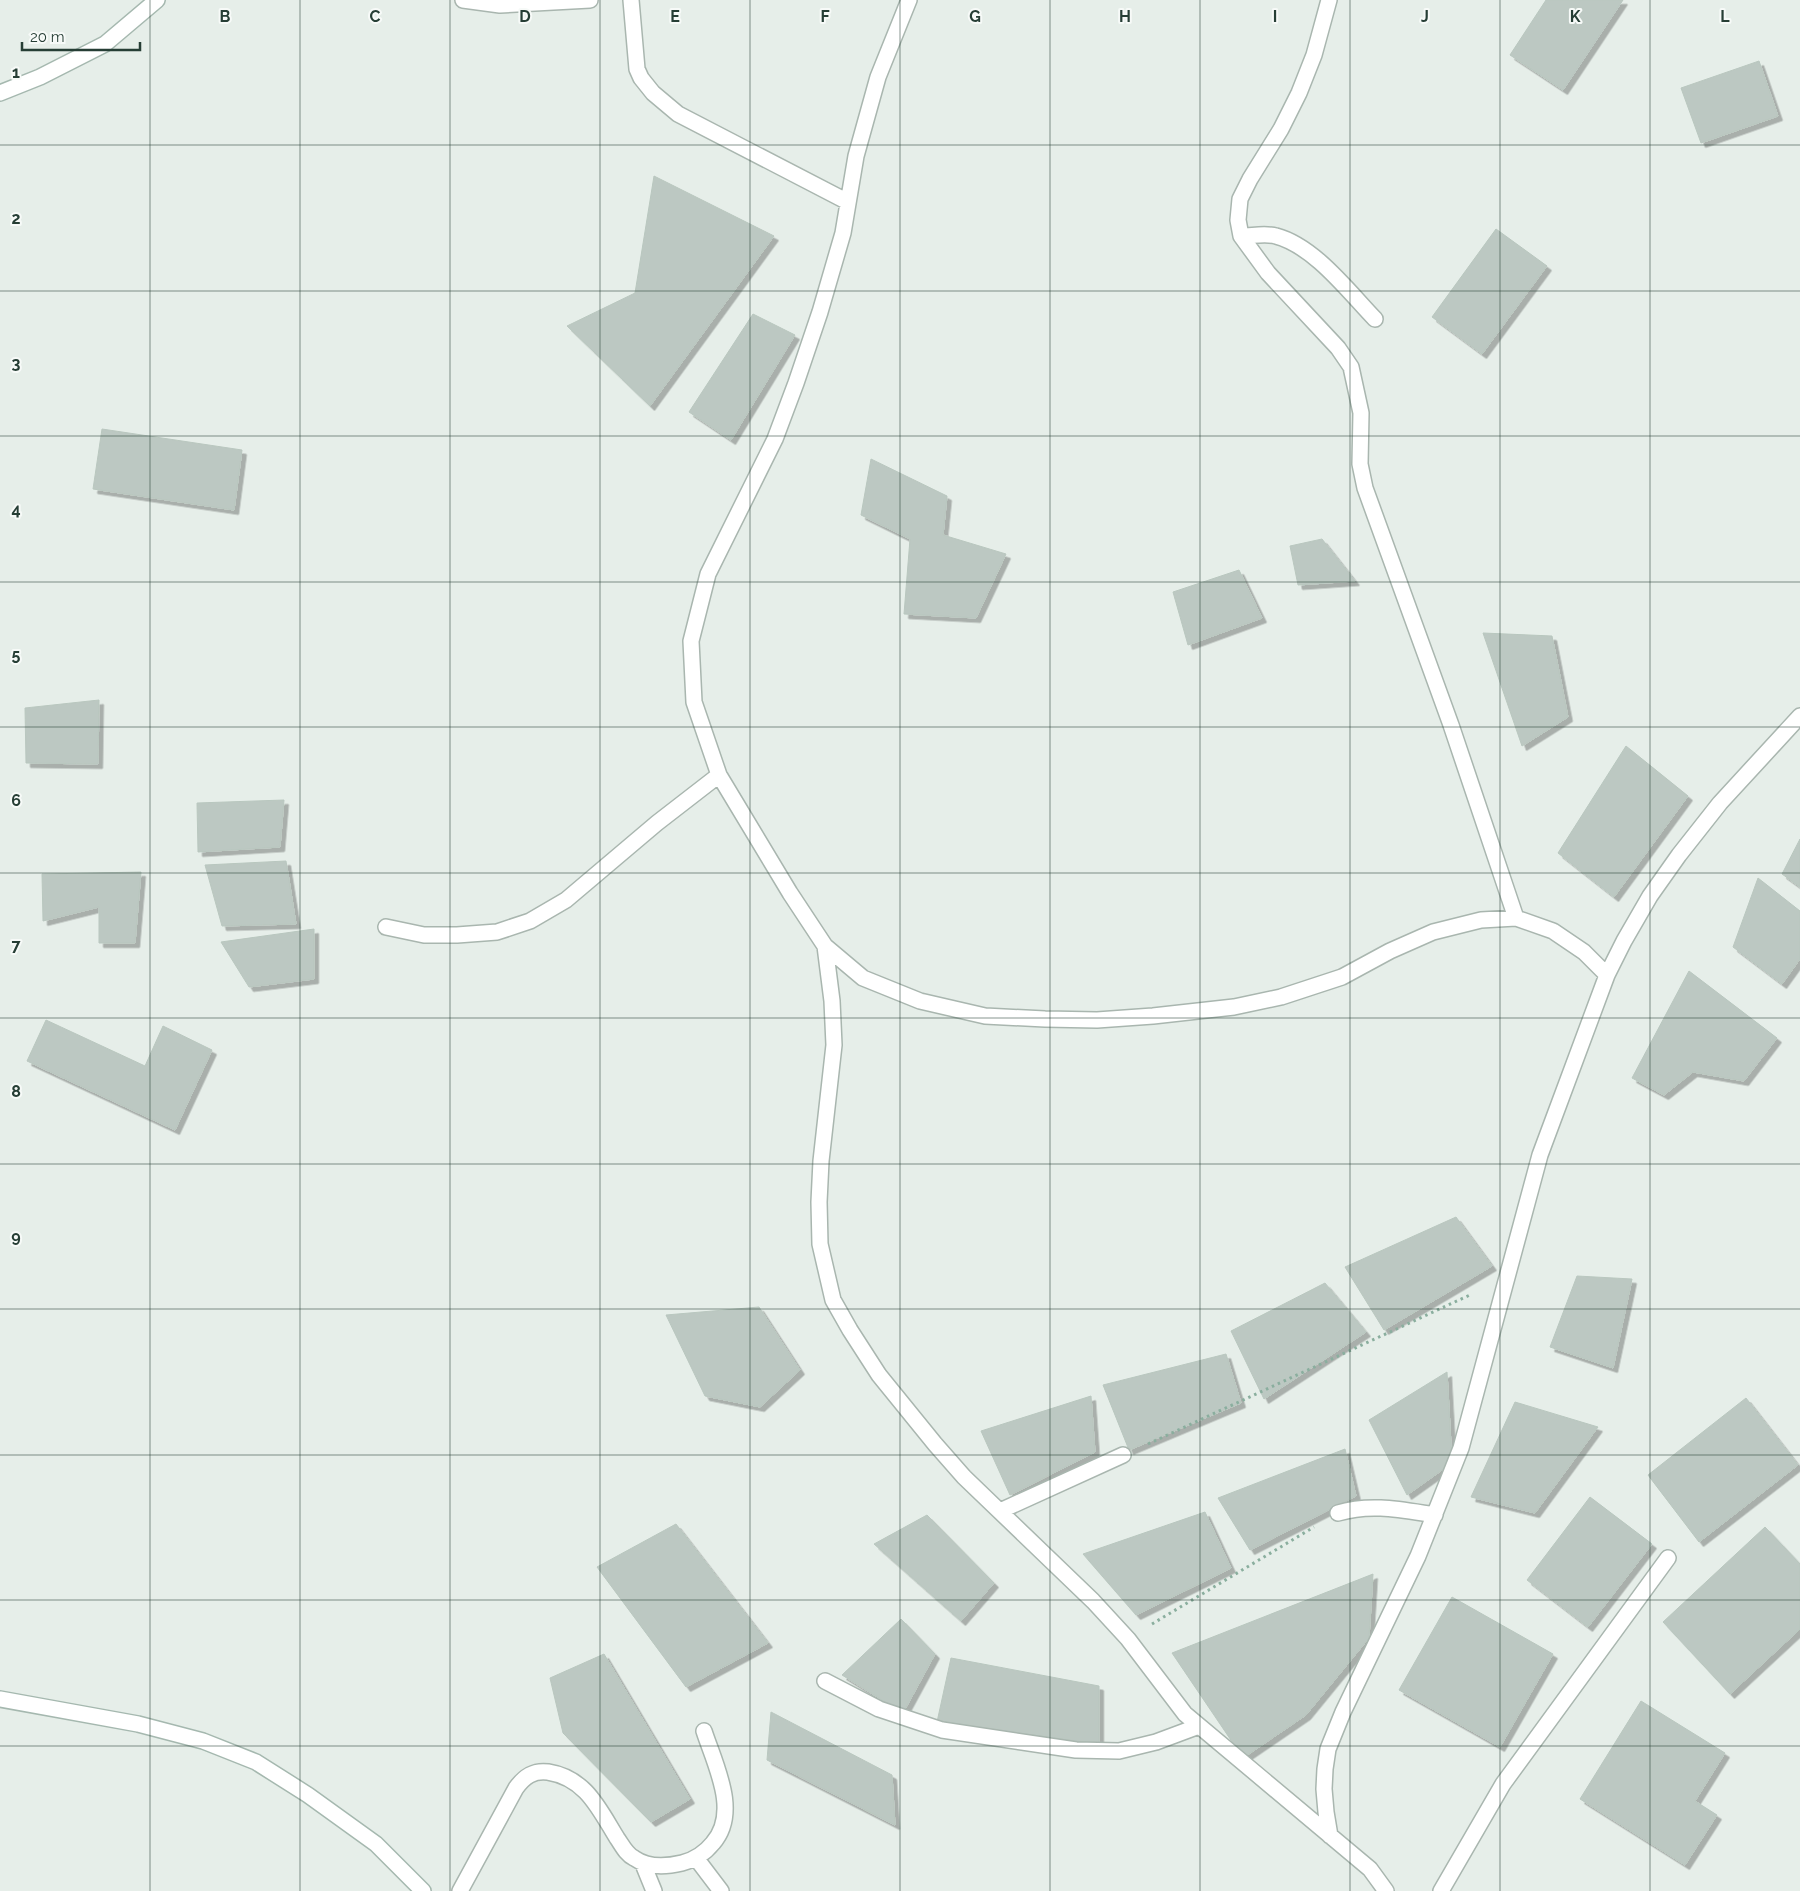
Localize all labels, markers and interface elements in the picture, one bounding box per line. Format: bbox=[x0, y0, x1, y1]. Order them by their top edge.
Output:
text: B bbox=[220, 7, 231, 26]
text: C bbox=[370, 7, 381, 26]
text: D bbox=[519, 7, 531, 26]
text: E bbox=[670, 7, 680, 26]
text: F bbox=[820, 7, 830, 26]
text: G bbox=[969, 7, 981, 26]
text: H bbox=[1119, 7, 1131, 26]
text: I bbox=[1273, 7, 1277, 26]
text: J bbox=[1421, 7, 1429, 26]
text: K bbox=[1570, 7, 1581, 26]
text: L bbox=[1720, 7, 1730, 26]
scale bar bbox=[22, 20, 140, 52]
text: 20 m bbox=[30, 28, 65, 46]
text: 1 bbox=[12, 63, 20, 82]
text: 2 bbox=[11, 209, 21, 228]
text: 3 bbox=[12, 354, 21, 373]
text: 4 bbox=[11, 500, 21, 519]
text: 5 bbox=[12, 645, 21, 664]
text: 6 bbox=[11, 791, 21, 810]
text: 7 bbox=[12, 936, 21, 955]
text: 8 bbox=[11, 1082, 21, 1101]
text: 9 bbox=[11, 1227, 21, 1246]

